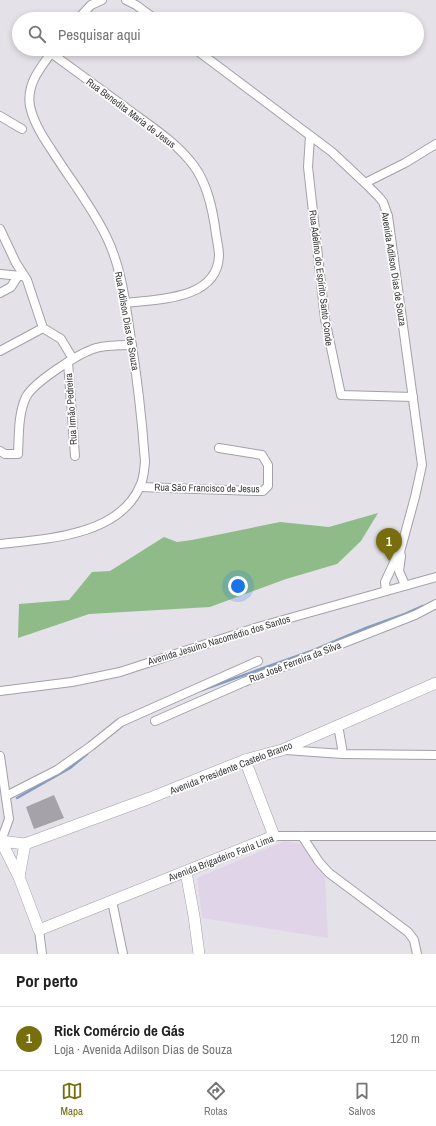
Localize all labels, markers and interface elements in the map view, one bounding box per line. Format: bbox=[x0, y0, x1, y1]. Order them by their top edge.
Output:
search box bbox=[12, 12, 424, 56]
icon: search bbox=[26, 23, 48, 45]
text: Pesquisar aqui bbox=[58, 24, 141, 45]
street label: Rua Benedita Maria de Jesus bbox=[84, 75, 178, 151]
street label: Rua Adelino do Espírito Santo Conde bbox=[306, 209, 336, 347]
street label: Avenida Adilson Dias de Souza bbox=[378, 210, 409, 327]
street label: Rua Adilson Dias de Souza bbox=[112, 270, 142, 372]
street label: Rua Irmão Pedreira bbox=[62, 372, 80, 445]
street label: Rua São Francisco de Jesus bbox=[154, 481, 260, 495]
pin: 1 bbox=[376, 528, 402, 561]
your location bbox=[228, 576, 248, 596]
street label: Avenida Jesuíno Nacomédio dos Santos bbox=[145, 612, 292, 668]
street label: Rua José Ferreira da Silva bbox=[247, 638, 343, 686]
street label: Avenida Presidente Castelo Branco bbox=[167, 738, 295, 798]
street label: Avenida Brigadeiro Faria Lima bbox=[165, 832, 276, 885]
text: Por perto bbox=[16, 969, 78, 992]
text: Rick Comércio de Gás bbox=[54, 1020, 185, 1041]
text: 1 bbox=[26, 1030, 32, 1047]
text: 120 m bbox=[390, 1030, 420, 1047]
text: Loja · Avenida Adilson Dias de Souza bbox=[54, 1041, 232, 1058]
tab: Mapa bbox=[60, 1080, 83, 1118]
tab: Rotas bbox=[204, 1080, 228, 1118]
tab: Salvos bbox=[348, 1080, 376, 1118]

